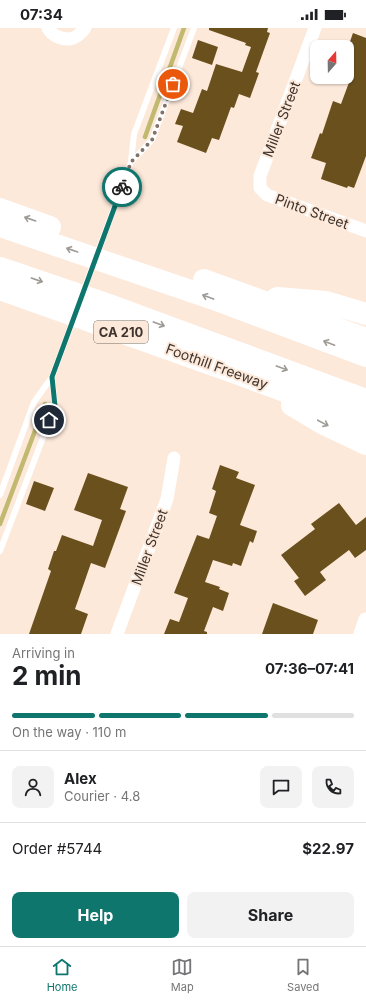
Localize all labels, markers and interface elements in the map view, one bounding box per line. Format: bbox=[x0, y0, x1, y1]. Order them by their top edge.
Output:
text: 07:34 bbox=[20, 5, 63, 24]
north arrow bbox=[310, 40, 354, 84]
map controls bbox=[310, 40, 354, 84]
pin bbox=[156, 67, 190, 101]
icon: bag bbox=[162, 73, 184, 95]
street label: Miller Street bbox=[259, 78, 303, 159]
courier bbox=[102, 167, 142, 207]
icon: bike bbox=[111, 176, 133, 198]
street label: Pinto Street bbox=[273, 190, 351, 232]
one-way arrow bbox=[24, 215, 36, 223]
one-way arrow bbox=[65, 246, 78, 253]
one-way arrow bbox=[31, 277, 43, 285]
one-way arrow bbox=[201, 293, 214, 300]
one-way arrow bbox=[153, 320, 165, 328]
road number: CA 210 bbox=[94, 321, 148, 343]
one-way arrow bbox=[324, 338, 336, 346]
street label: Foothill Freeway bbox=[164, 340, 270, 392]
one-way arrow bbox=[275, 365, 287, 373]
pin bbox=[32, 403, 66, 437]
icon: home bbox=[38, 409, 60, 431]
one-way arrow bbox=[317, 419, 329, 427]
street label: Miller Street bbox=[127, 506, 171, 587]
text: Arriving in bbox=[12, 645, 75, 661]
text: 07:36–07:41 bbox=[265, 659, 354, 678]
text: 2 min bbox=[12, 660, 82, 691]
text: On the way · 110 m bbox=[12, 724, 126, 740]
button: person bbox=[12, 766, 54, 808]
button: chat bbox=[260, 766, 302, 808]
button: phone bbox=[312, 766, 354, 808]
text: Alex bbox=[64, 769, 97, 788]
text: Courier · 4.8 bbox=[64, 788, 140, 804]
text: Order #5744 bbox=[12, 839, 102, 858]
text: $22.97 bbox=[302, 839, 354, 858]
button: Help bbox=[12, 892, 179, 938]
button: Share bbox=[187, 892, 354, 938]
tab: Home bbox=[47, 956, 78, 994]
tab: Map bbox=[171, 956, 194, 994]
tab: Saved bbox=[287, 956, 319, 994]

